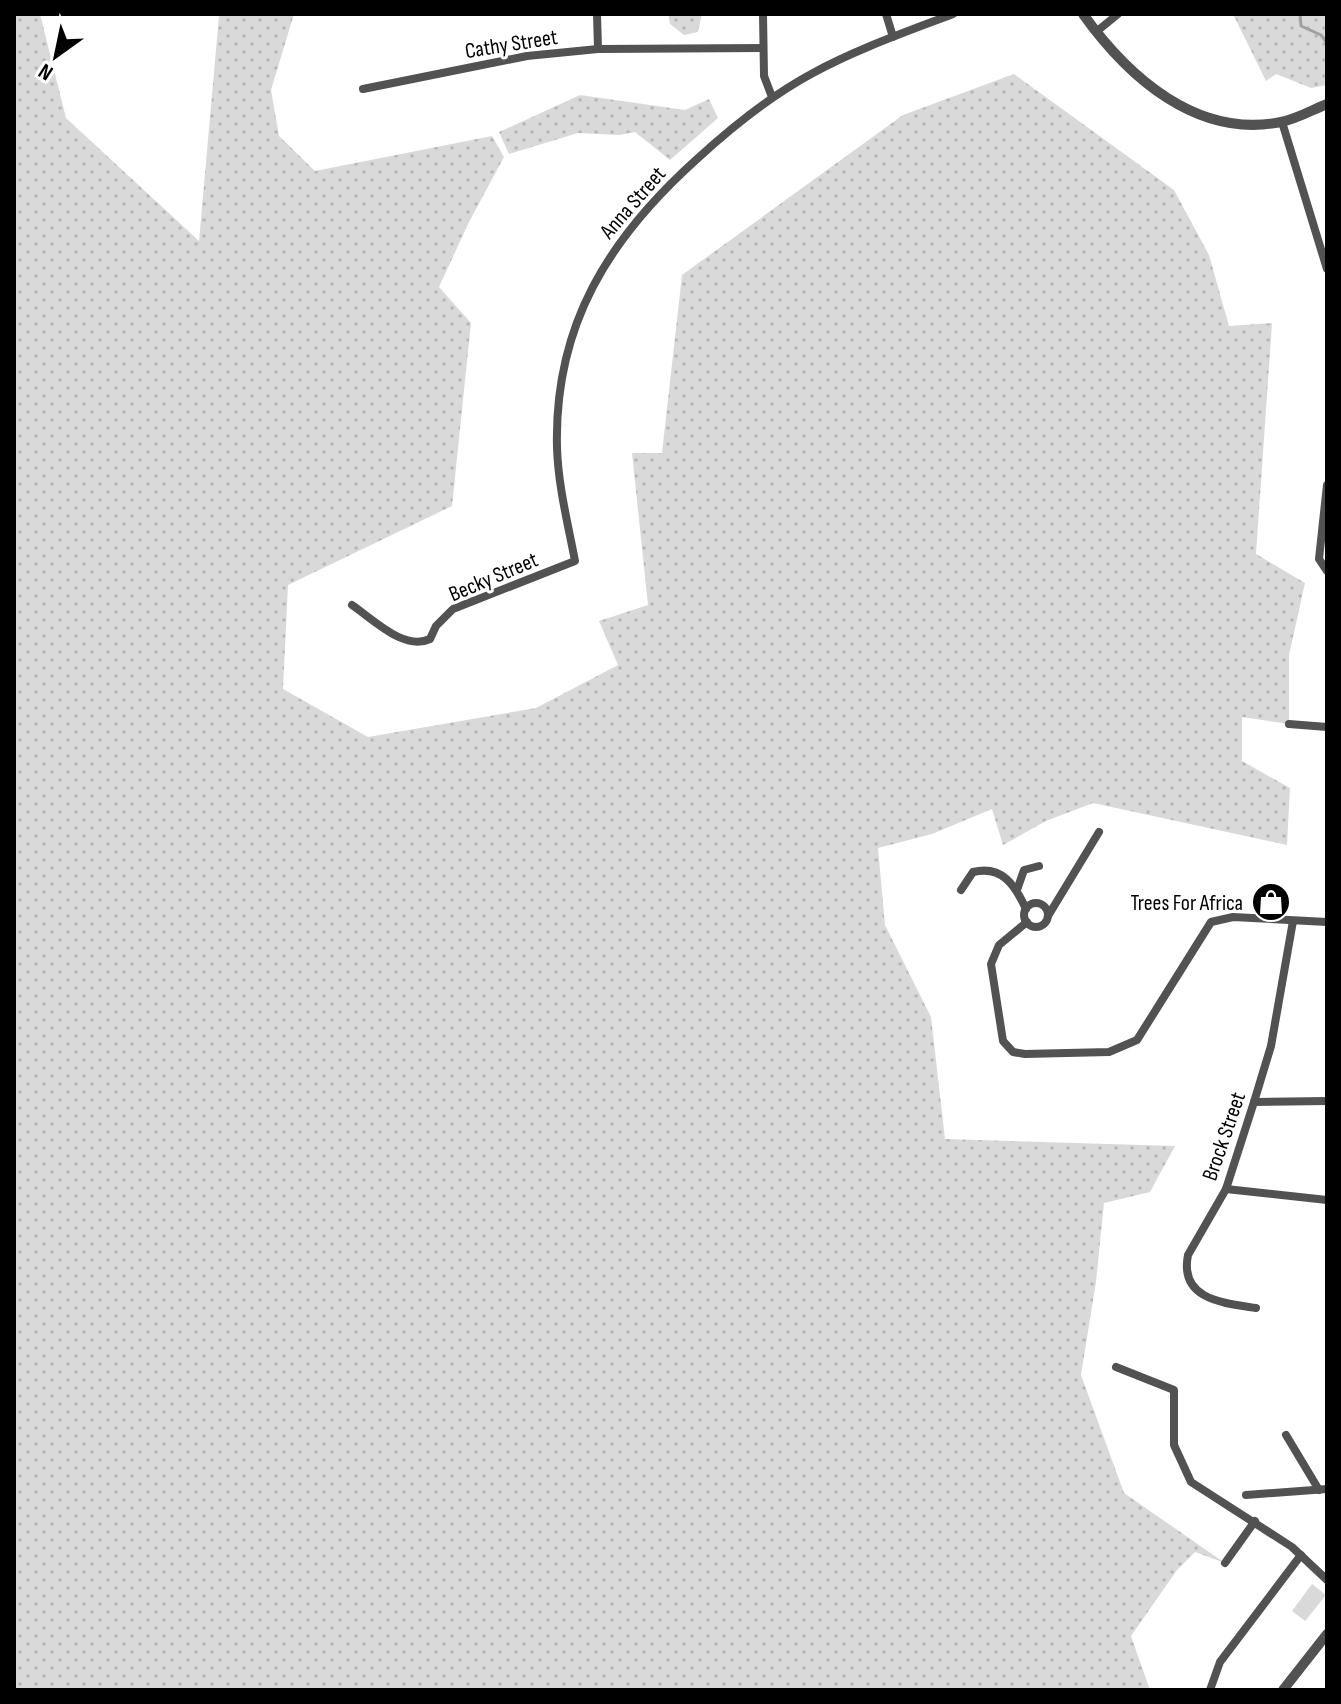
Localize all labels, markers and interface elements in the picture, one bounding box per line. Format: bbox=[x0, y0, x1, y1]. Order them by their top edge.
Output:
north arrow bbox=[16, 16, 96, 96]
street label: Cathy Street bbox=[463, 24, 560, 65]
text: N bbox=[34, 57, 58, 86]
street label: Anna Street bbox=[594, 161, 672, 245]
street label: Becky Street bbox=[445, 546, 543, 608]
shop icon: Trees For Africa bbox=[1250, 881, 1292, 923]
place label: Trees For Africa bbox=[1130, 890, 1243, 917]
street label: Brock Street bbox=[1197, 1088, 1252, 1184]

